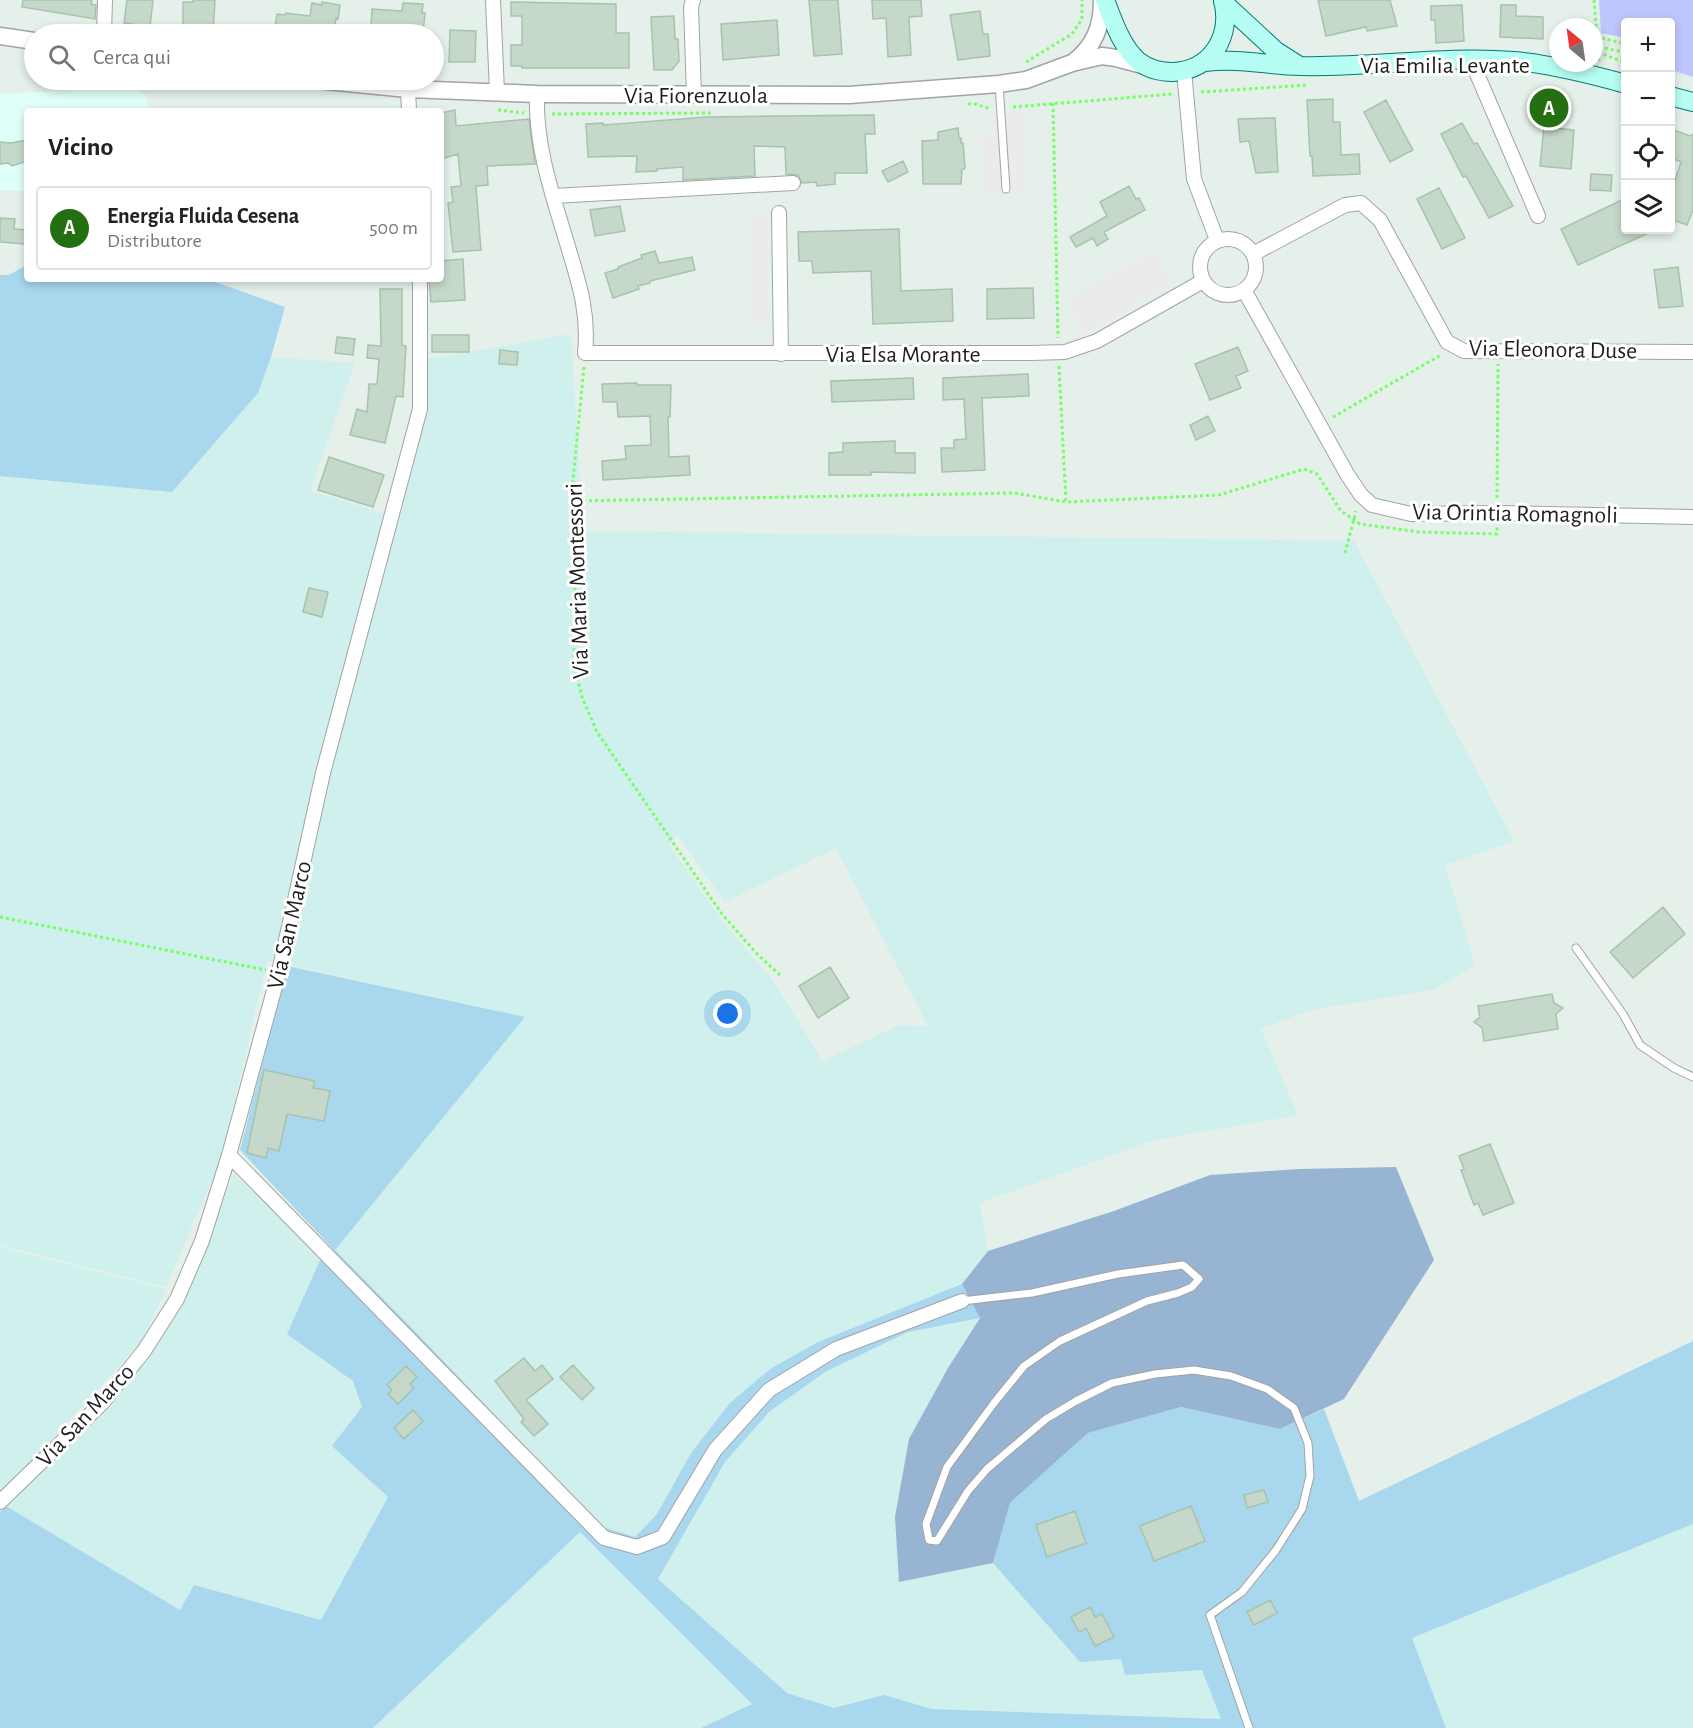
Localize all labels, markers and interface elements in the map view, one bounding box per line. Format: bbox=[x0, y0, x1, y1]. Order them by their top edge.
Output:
north arrow bbox=[1549, 18, 1603, 72]
map controls bbox=[1621, 18, 1675, 234]
button: + bbox=[1621, 18, 1675, 72]
search box bbox=[24, 24, 444, 90]
icon: search bbox=[45, 41, 78, 74]
text: Cerca qui bbox=[93, 46, 171, 68]
street label: Via Emilia Levante bbox=[1360, 54, 1530, 78]
button: − bbox=[1621, 72, 1675, 126]
street label: Via Fiorenzuola bbox=[624, 84, 768, 108]
pin: A bbox=[1530, 86, 1568, 130]
button: locate bbox=[1621, 126, 1675, 180]
text: Vicino bbox=[48, 134, 113, 160]
button: layers bbox=[1621, 180, 1675, 234]
text: Energia Fluida Cesena bbox=[107, 205, 299, 227]
text: A bbox=[64, 218, 76, 238]
text: 500 m bbox=[369, 218, 418, 238]
text: Distributore bbox=[107, 231, 202, 251]
street label: Via Eleonora Duse bbox=[1468, 337, 1638, 363]
street label: Via Elsa Morante bbox=[826, 343, 980, 367]
street label: Via Maria Montessori bbox=[563, 483, 593, 679]
street label: Via Orintia Romagnoli bbox=[1412, 500, 1618, 528]
street label: Via San Marco bbox=[264, 859, 316, 992]
your location bbox=[713, 999, 742, 1028]
street label: Via San Marco bbox=[32, 1360, 139, 1472]

